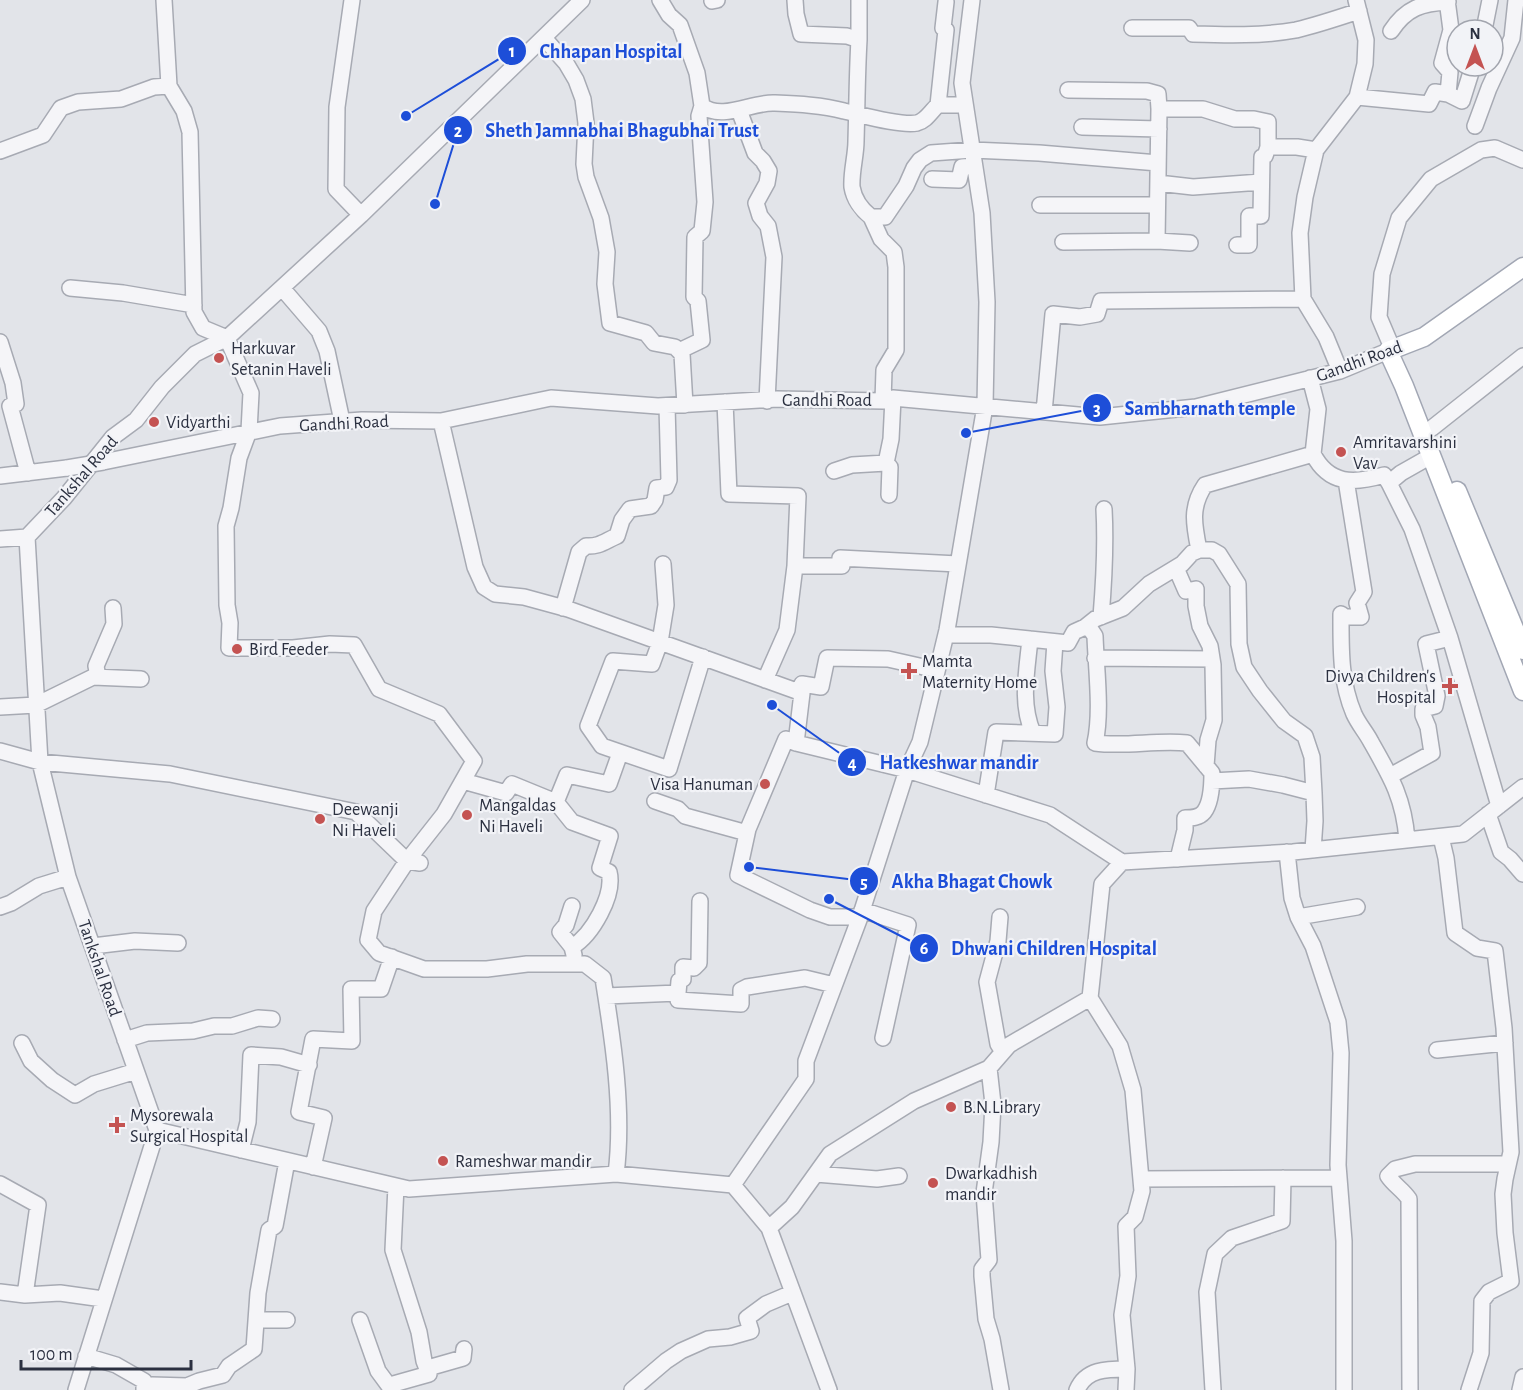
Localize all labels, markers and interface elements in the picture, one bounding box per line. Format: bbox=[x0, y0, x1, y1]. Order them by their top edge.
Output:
north arrow bbox=[1445, 18, 1505, 78]
text: N bbox=[1469, 26, 1481, 42]
callout: Chhapan Hospital bbox=[497, 32, 695, 70]
text: Chhapan Hospital bbox=[539, 42, 683, 62]
text: 1 bbox=[509, 43, 515, 61]
callout: Sheth Jamnabhai Bhagubhai Trust bbox=[443, 111, 771, 149]
text: Sheth Jamnabhai Bhagubhai Trust bbox=[485, 121, 759, 141]
text: 2 bbox=[454, 123, 463, 141]
street label: Gandhi Road bbox=[1314, 338, 1405, 386]
place label: Harkuvar Setanin Haveli bbox=[231, 340, 332, 379]
marker: Harkuvar Setanin Haveli bbox=[212, 351, 226, 365]
callout: Sambharnath temple bbox=[1082, 389, 1307, 427]
street label: Gandhi Road bbox=[782, 392, 872, 410]
text: Sambharnath temple bbox=[1125, 399, 1295, 419]
text: 3 bbox=[1093, 401, 1101, 419]
street label: Gandhi Road bbox=[299, 413, 389, 435]
place label: Vidyarthi bbox=[166, 414, 231, 432]
marker: Vidyarthi bbox=[147, 415, 161, 429]
street label: Tankshal Road bbox=[42, 433, 122, 521]
place label: Amritavarshini Vav bbox=[1353, 434, 1457, 473]
marker: Amritavarshini Vav bbox=[1334, 445, 1348, 459]
place label: Bird Feeder bbox=[249, 641, 328, 659]
marker: Bird Feeder bbox=[230, 642, 244, 656]
place label: Mamta Maternity Home bbox=[922, 653, 1037, 692]
marker: Mamta Maternity Home bbox=[900, 662, 918, 680]
place label: Divya Children's Hospital bbox=[1325, 668, 1436, 707]
marker: Divya Children's Hospital bbox=[1441, 677, 1459, 695]
callout: Hatkeshwar mandir bbox=[837, 743, 1050, 781]
text: Hatkeshwar mandir bbox=[879, 753, 1039, 773]
text: 4 bbox=[847, 755, 857, 773]
place label: Visa Hanuman bbox=[650, 776, 753, 794]
marker: Visa Hanuman bbox=[758, 777, 772, 791]
place label: Mangaldas Ni Haveli bbox=[479, 797, 556, 836]
place label: Deewanji Ni Haveli bbox=[332, 801, 399, 840]
marker: Mangaldas Ni Haveli bbox=[460, 808, 474, 822]
marker: Deewanji Ni Haveli bbox=[313, 812, 327, 826]
callout: Akha Bhagat Chowk bbox=[849, 862, 1064, 900]
text: Akha Bhagat Chowk bbox=[892, 872, 1053, 892]
text: 5 bbox=[860, 874, 868, 892]
street label: Tankshal Road bbox=[74, 918, 124, 1019]
callout: Dhwani Children Hospital bbox=[909, 929, 1169, 967]
text: Dhwani Children Hospital bbox=[951, 939, 1157, 959]
text: 6 bbox=[920, 940, 929, 958]
place label: B.N.Library bbox=[963, 1099, 1041, 1117]
marker: B.N.Library bbox=[944, 1100, 958, 1114]
place label: Mysorewala Surgical Hospital bbox=[130, 1107, 248, 1146]
marker: Mysorewala Surgical Hospital bbox=[108, 1116, 126, 1134]
place label: Rameshwar mandir bbox=[455, 1153, 591, 1171]
marker: Rameshwar mandir bbox=[436, 1154, 450, 1168]
place label: Dwarkadhish mandir bbox=[945, 1165, 1038, 1204]
marker: Dwarkadhish mandir bbox=[926, 1176, 940, 1190]
scale bar bbox=[21, 1333, 190, 1371]
text: 100 m bbox=[30, 1346, 73, 1364]

